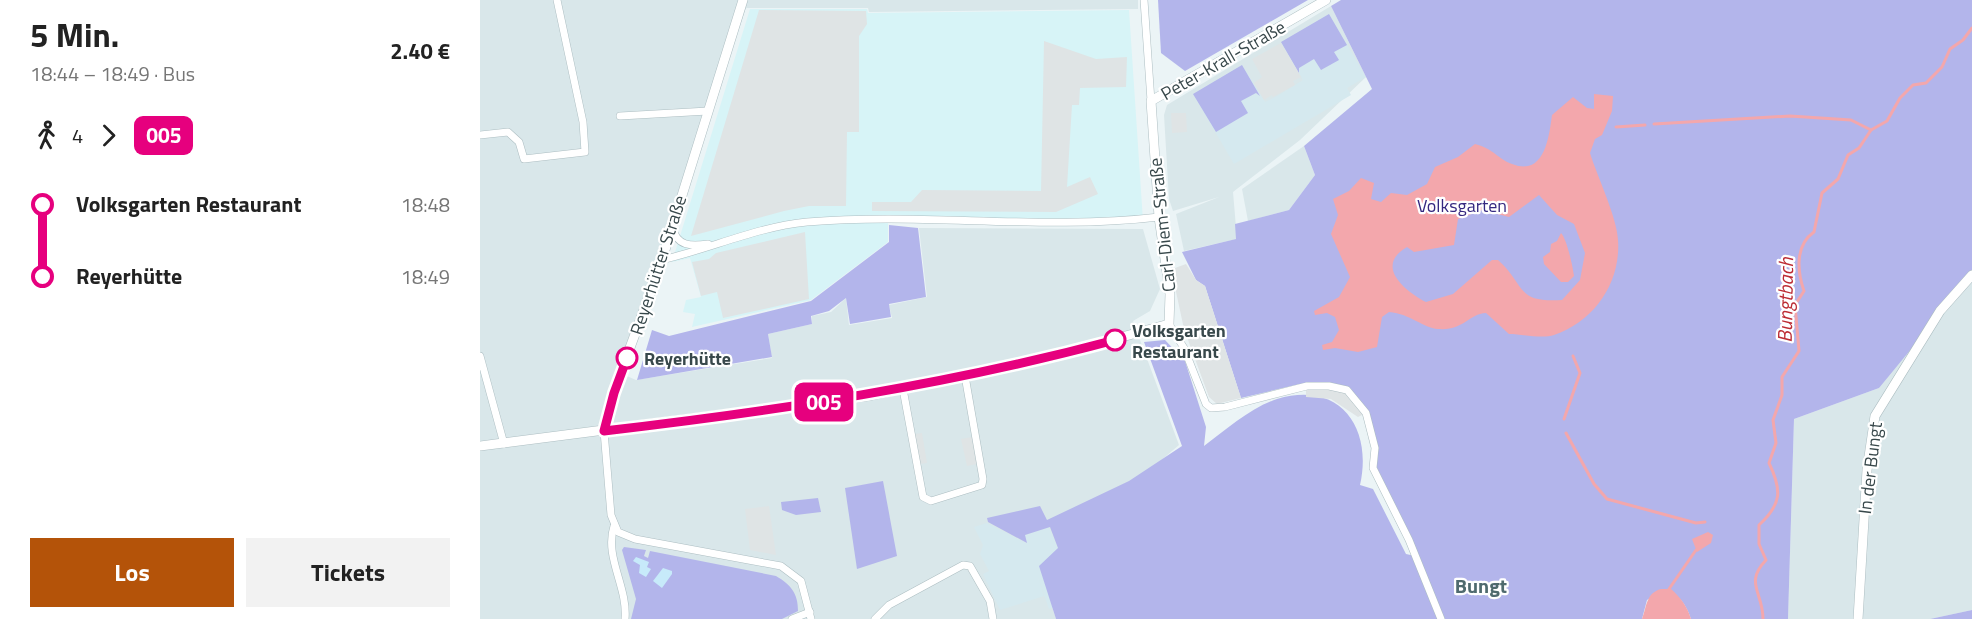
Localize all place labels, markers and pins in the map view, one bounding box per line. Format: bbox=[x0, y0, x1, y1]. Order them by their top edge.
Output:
place label: Volksgarten Restaurant bbox=[1132, 317, 1226, 365]
marker: Volksgarten Restaurant bbox=[1104, 329, 1126, 351]
place label: Reyerhütte bbox=[644, 345, 731, 372]
marker: Reyerhütte bbox=[616, 347, 638, 369]

